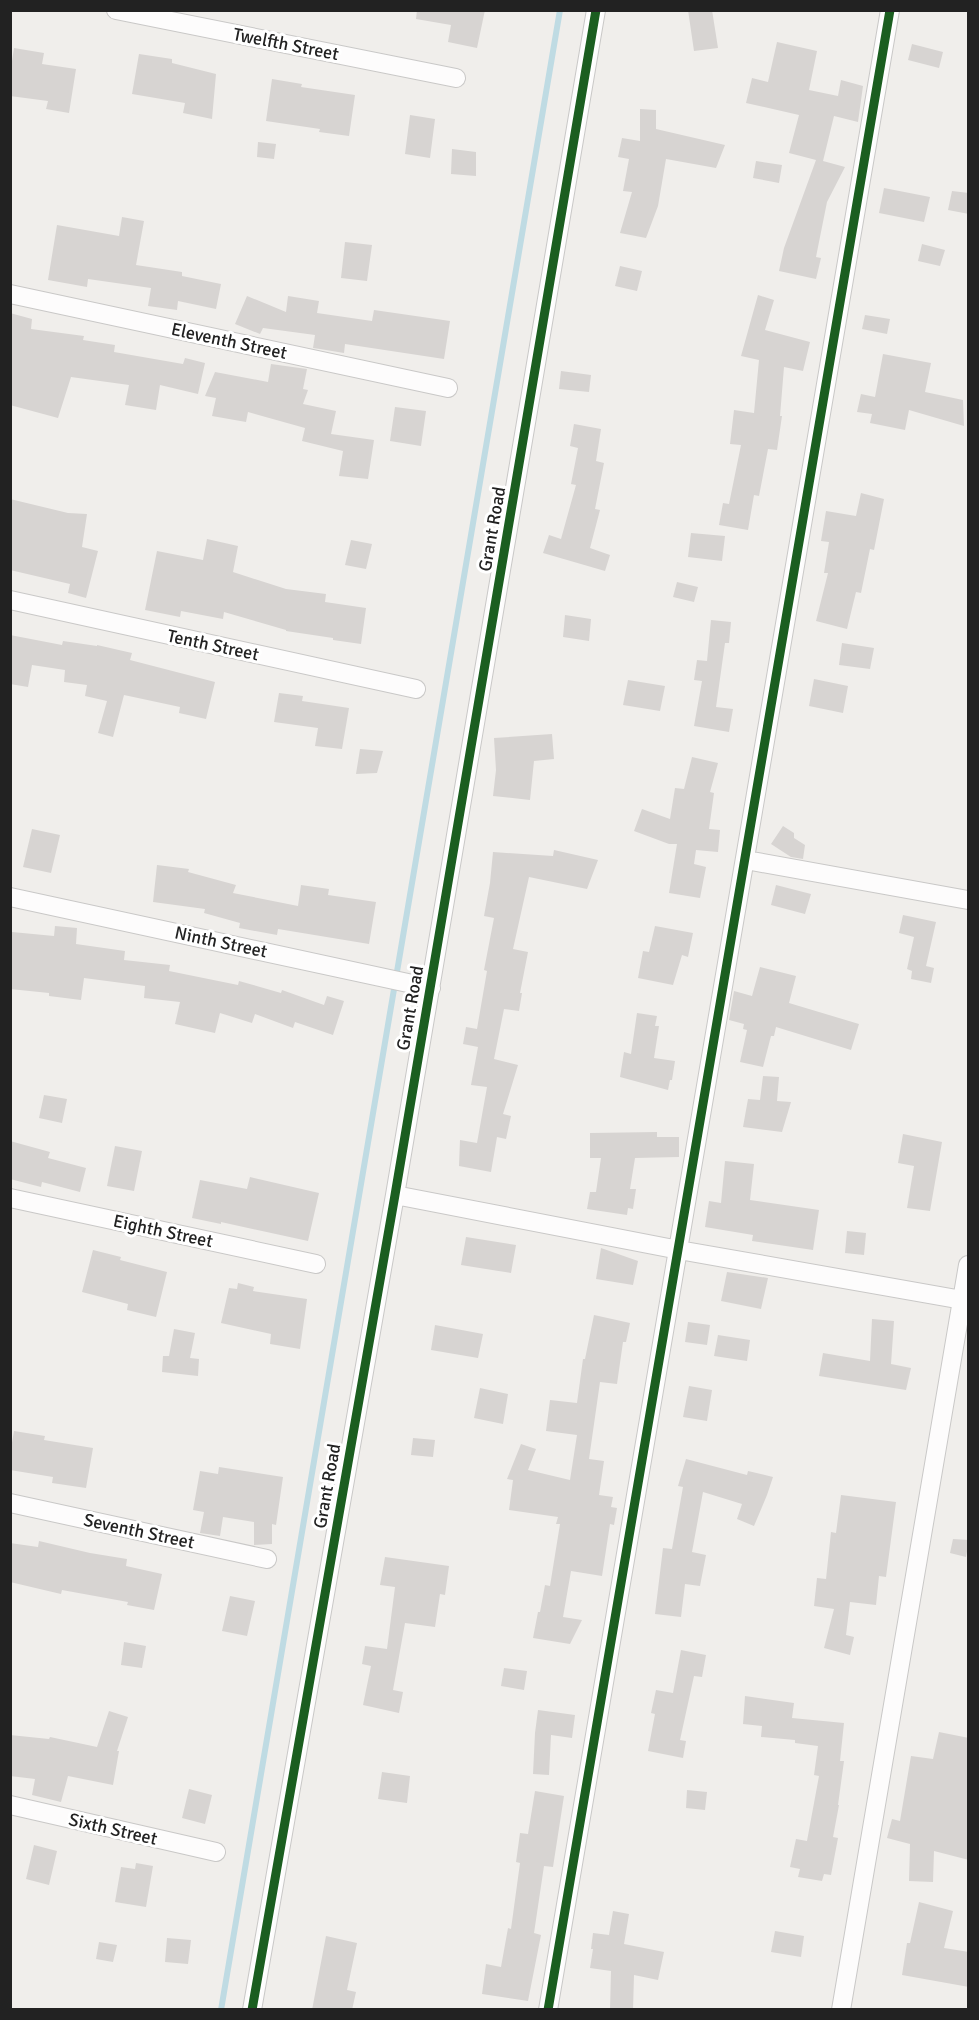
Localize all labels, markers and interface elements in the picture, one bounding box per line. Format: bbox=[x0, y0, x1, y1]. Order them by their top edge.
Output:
street label: Twelfth Street bbox=[231, 23, 341, 65]
street label: Eleventh Street bbox=[169, 318, 289, 364]
street label: Grant Road bbox=[474, 485, 510, 573]
street label: Tenth Street bbox=[165, 625, 261, 665]
street label: Ninth Street bbox=[173, 921, 269, 963]
street label: Grant Road bbox=[392, 964, 428, 1052]
street label: Eighth Street bbox=[111, 1210, 215, 1252]
street label: Grant Road bbox=[309, 1442, 345, 1530]
street label: Seventh Street bbox=[82, 1509, 196, 1553]
street label: Sixth Street bbox=[67, 1808, 159, 1850]

